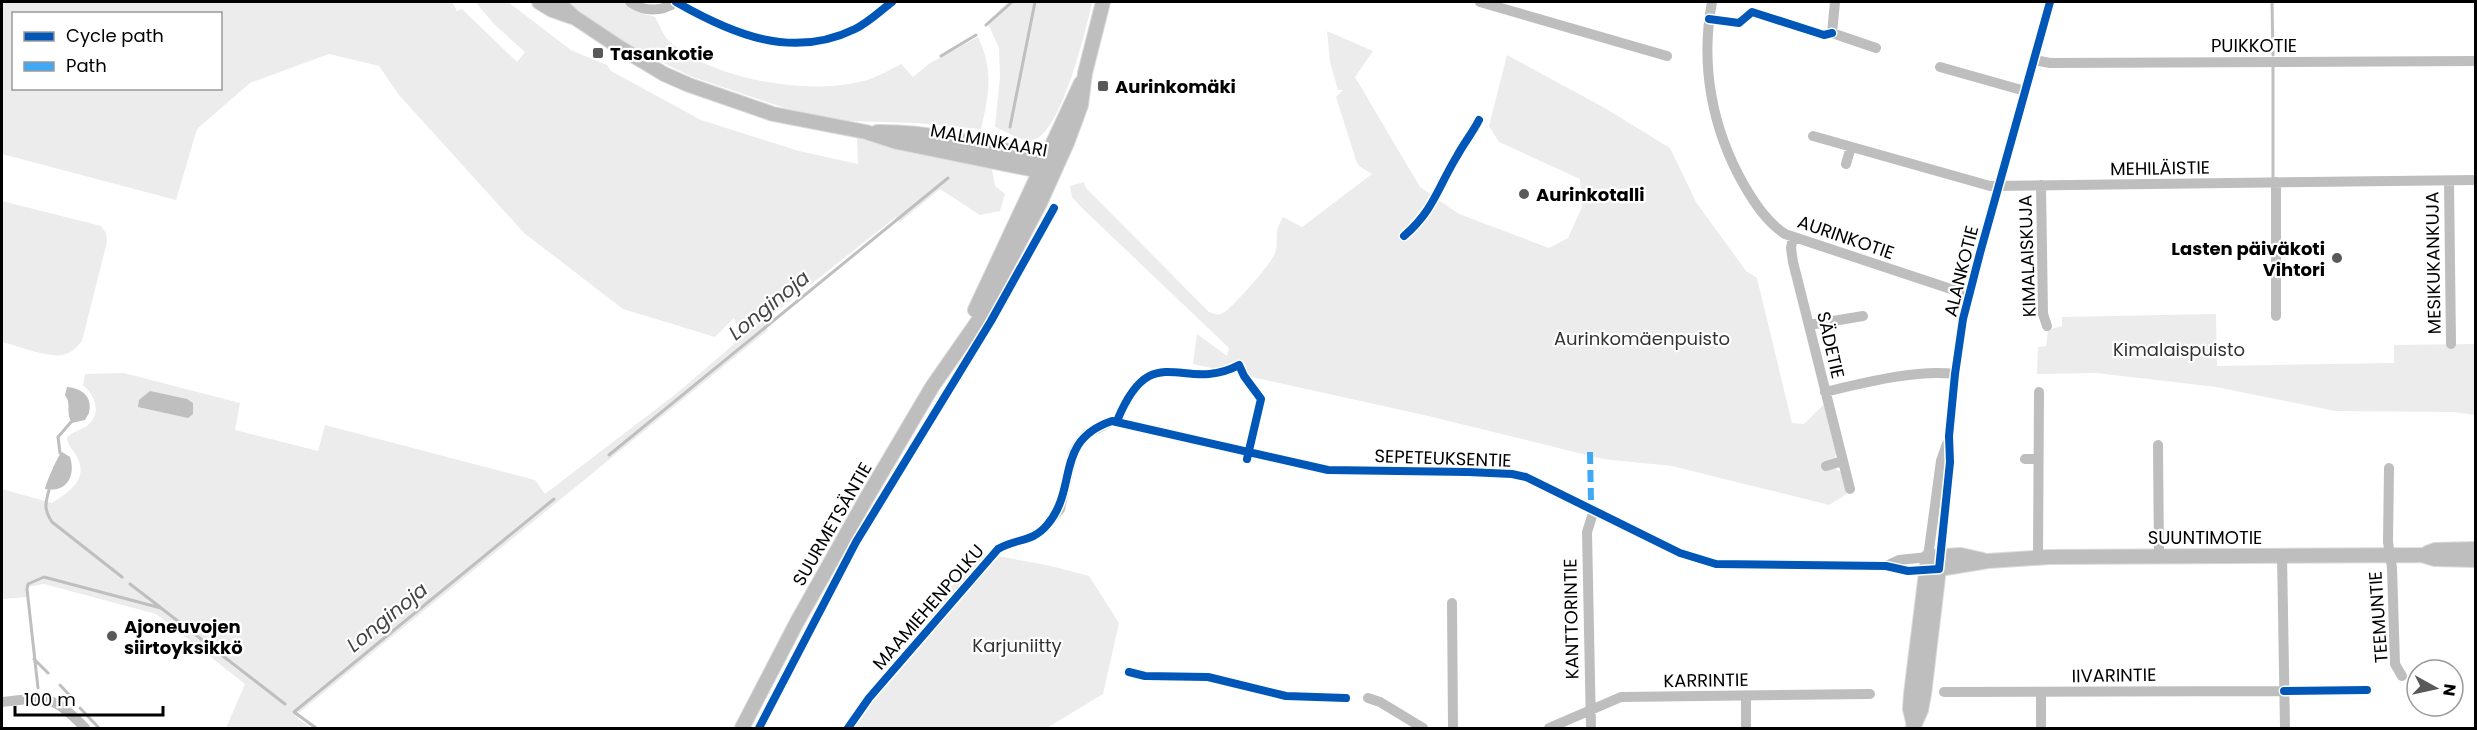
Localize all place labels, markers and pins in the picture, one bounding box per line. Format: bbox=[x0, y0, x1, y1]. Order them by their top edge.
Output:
place label: Tasankotie bbox=[610, 41, 714, 66]
marker: Tasankotie bbox=[591, 46, 605, 60]
place label: Aurinkomäki bbox=[1115, 74, 1236, 99]
marker: Aurinkomäki bbox=[1096, 79, 1110, 93]
place label: Aurinkotalli bbox=[1536, 182, 1645, 207]
marker: Aurinkotalli bbox=[1517, 187, 1531, 201]
place label: Lasten päiväkoti Vihtori bbox=[2171, 236, 2325, 282]
marker: Lasten päiväkoti Vihtori bbox=[2330, 251, 2344, 265]
place label: Ajoneuvojen siirtoyksikkö bbox=[124, 614, 243, 660]
marker: Ajoneuvojen siirtoyksikkö bbox=[105, 629, 119, 643]

